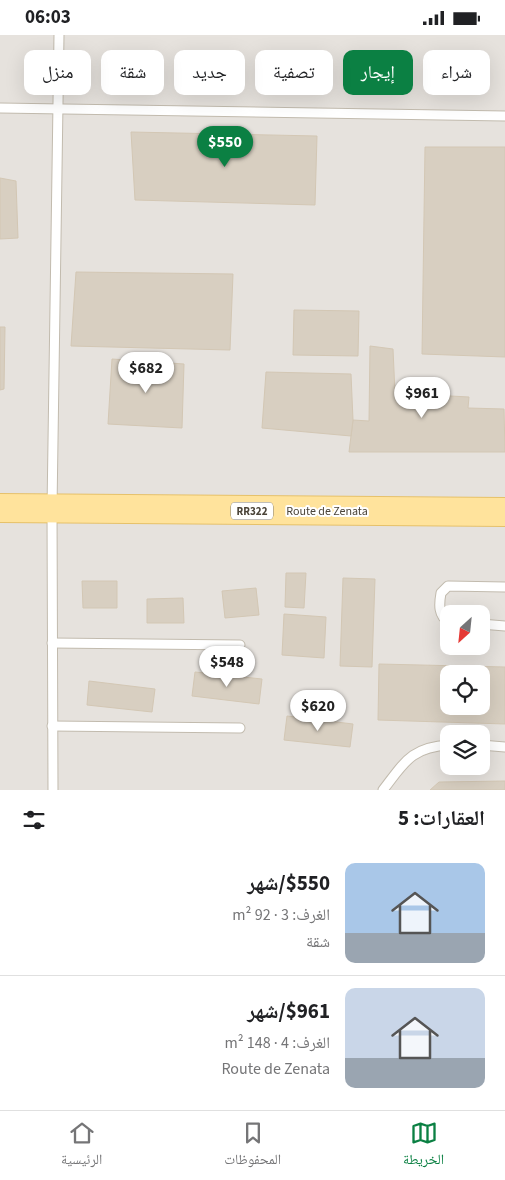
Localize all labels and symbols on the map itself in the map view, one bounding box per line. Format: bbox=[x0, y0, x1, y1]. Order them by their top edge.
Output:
pin: $550 bbox=[195, 125, 255, 168]
pin: $682 bbox=[116, 351, 176, 394]
pin: $961 bbox=[392, 377, 452, 419]
road number: RR322 bbox=[231, 503, 273, 519]
street label: Route de Zenata bbox=[286, 503, 368, 520]
north arrow bbox=[440, 605, 490, 655]
pin: $548 bbox=[197, 645, 257, 688]
pin: $620 bbox=[288, 689, 348, 732]

